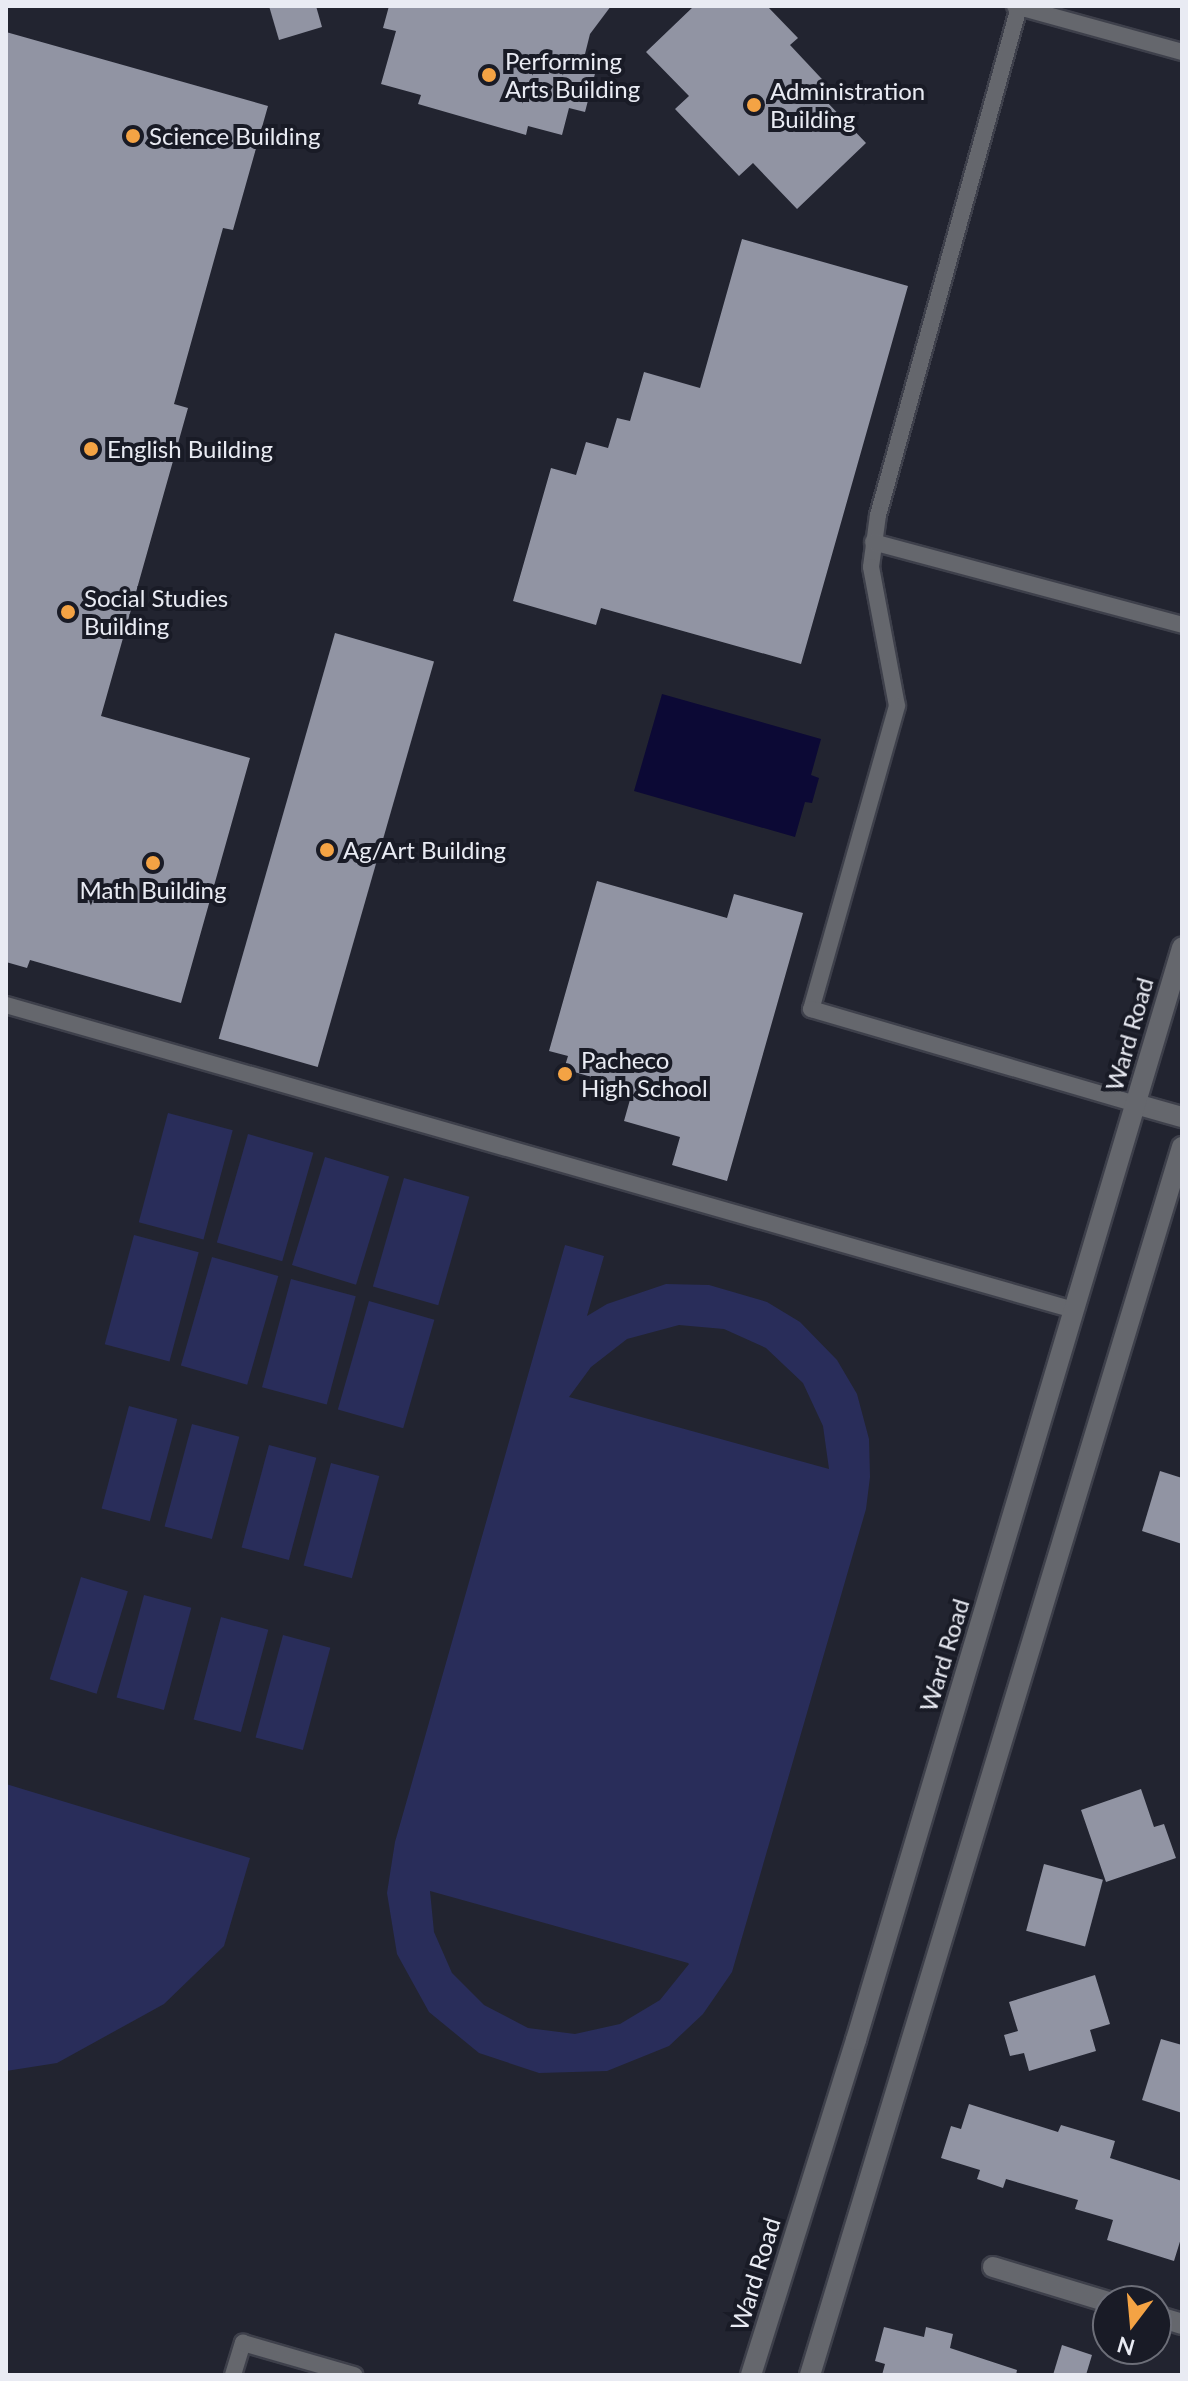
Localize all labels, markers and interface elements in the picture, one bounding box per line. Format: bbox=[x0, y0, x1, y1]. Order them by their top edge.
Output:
place label: Performing Arts Building bbox=[505, 47, 640, 103]
marker: Performing Arts Building bbox=[480, 66, 498, 84]
place label: Administration Building bbox=[770, 77, 925, 133]
marker: Administration Building bbox=[745, 96, 763, 114]
place label: Science Building bbox=[149, 122, 320, 150]
marker: Science Building bbox=[124, 127, 142, 145]
place label: English Building bbox=[107, 435, 273, 463]
marker: English Building bbox=[82, 440, 100, 458]
place label: Social Studies Building bbox=[84, 584, 228, 640]
marker: Social Studies Building bbox=[59, 603, 77, 621]
place label: Ag/Art Building bbox=[343, 836, 506, 864]
marker: Ag/Art Building bbox=[318, 841, 336, 859]
marker: Math Building bbox=[144, 854, 162, 872]
place label: Math Building bbox=[80, 876, 226, 904]
street label: Ward Road bbox=[1099, 974, 1159, 1094]
place label: Pacheco High School bbox=[581, 1046, 708, 1102]
marker: Pacheco High School bbox=[556, 1065, 574, 1083]
street label: Ward Road bbox=[913, 1595, 975, 1715]
street label: Ward Road bbox=[724, 2214, 786, 2334]
north arrow bbox=[1092, 2285, 1172, 2365]
text: N bbox=[1114, 2331, 1138, 2362]

